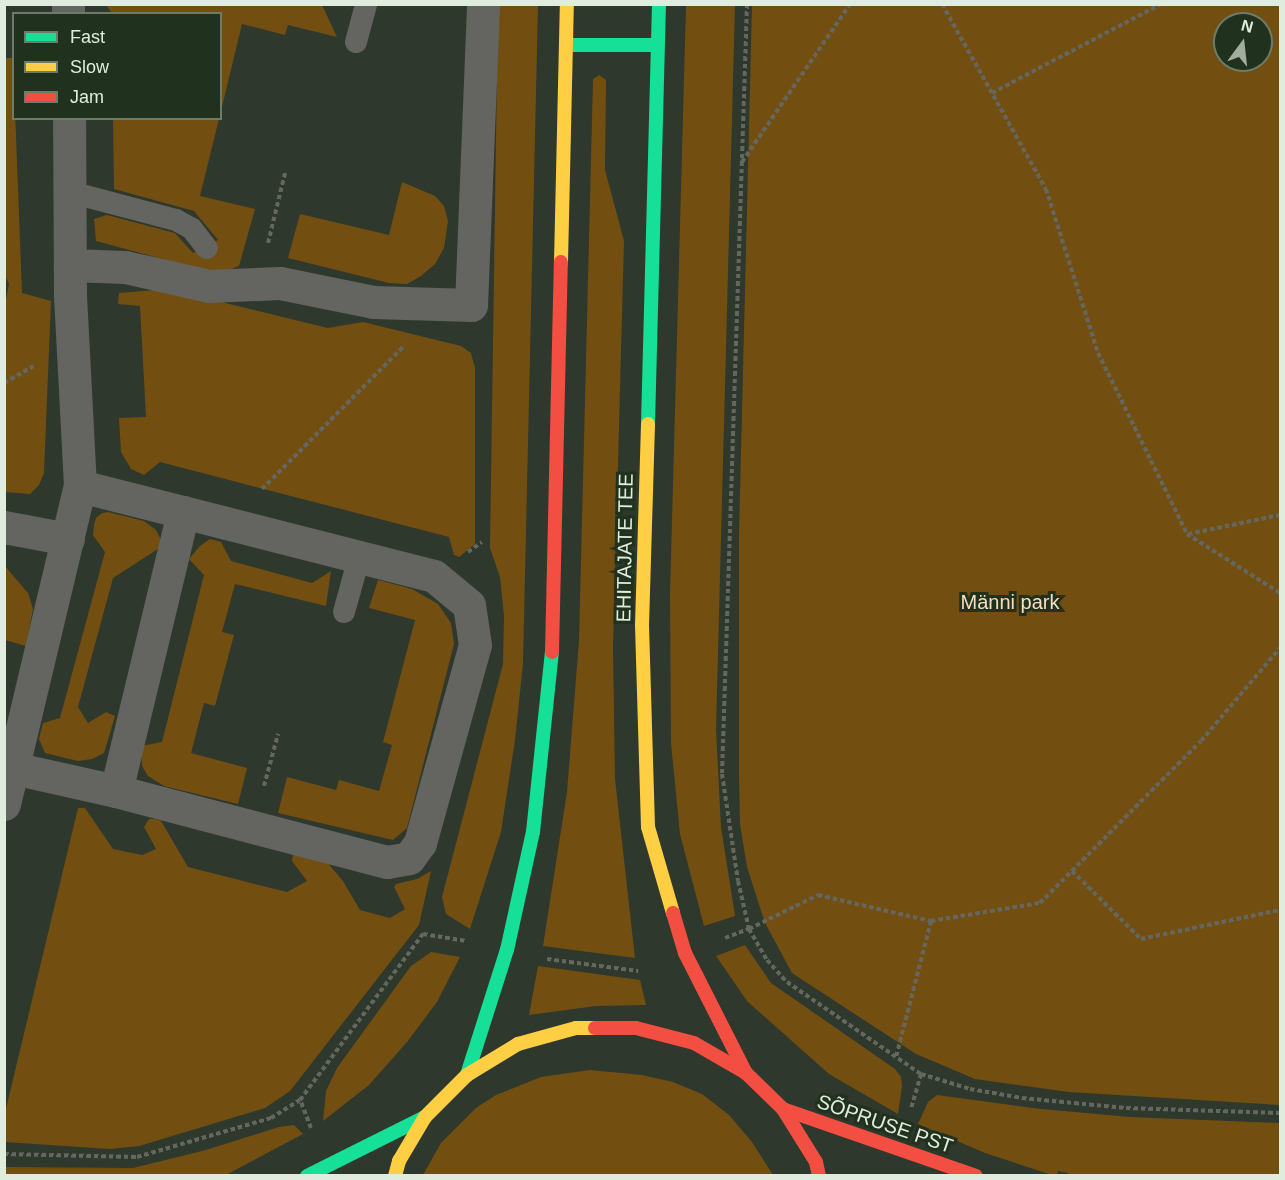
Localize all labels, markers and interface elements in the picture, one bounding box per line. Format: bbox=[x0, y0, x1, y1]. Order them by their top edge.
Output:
legend bbox=[12, 12, 222, 120]
north arrow bbox=[1213, 12, 1273, 72]
text: N bbox=[1239, 16, 1255, 36]
text: Fast bbox=[70, 27, 105, 47]
text: Slow bbox=[70, 57, 109, 77]
text: Jam bbox=[70, 87, 104, 107]
street label: EHITAJATE TEE bbox=[612, 473, 638, 623]
park label: Männi park bbox=[961, 590, 1059, 614]
street label: SÕPRUSE PST bbox=[814, 1089, 956, 1159]

